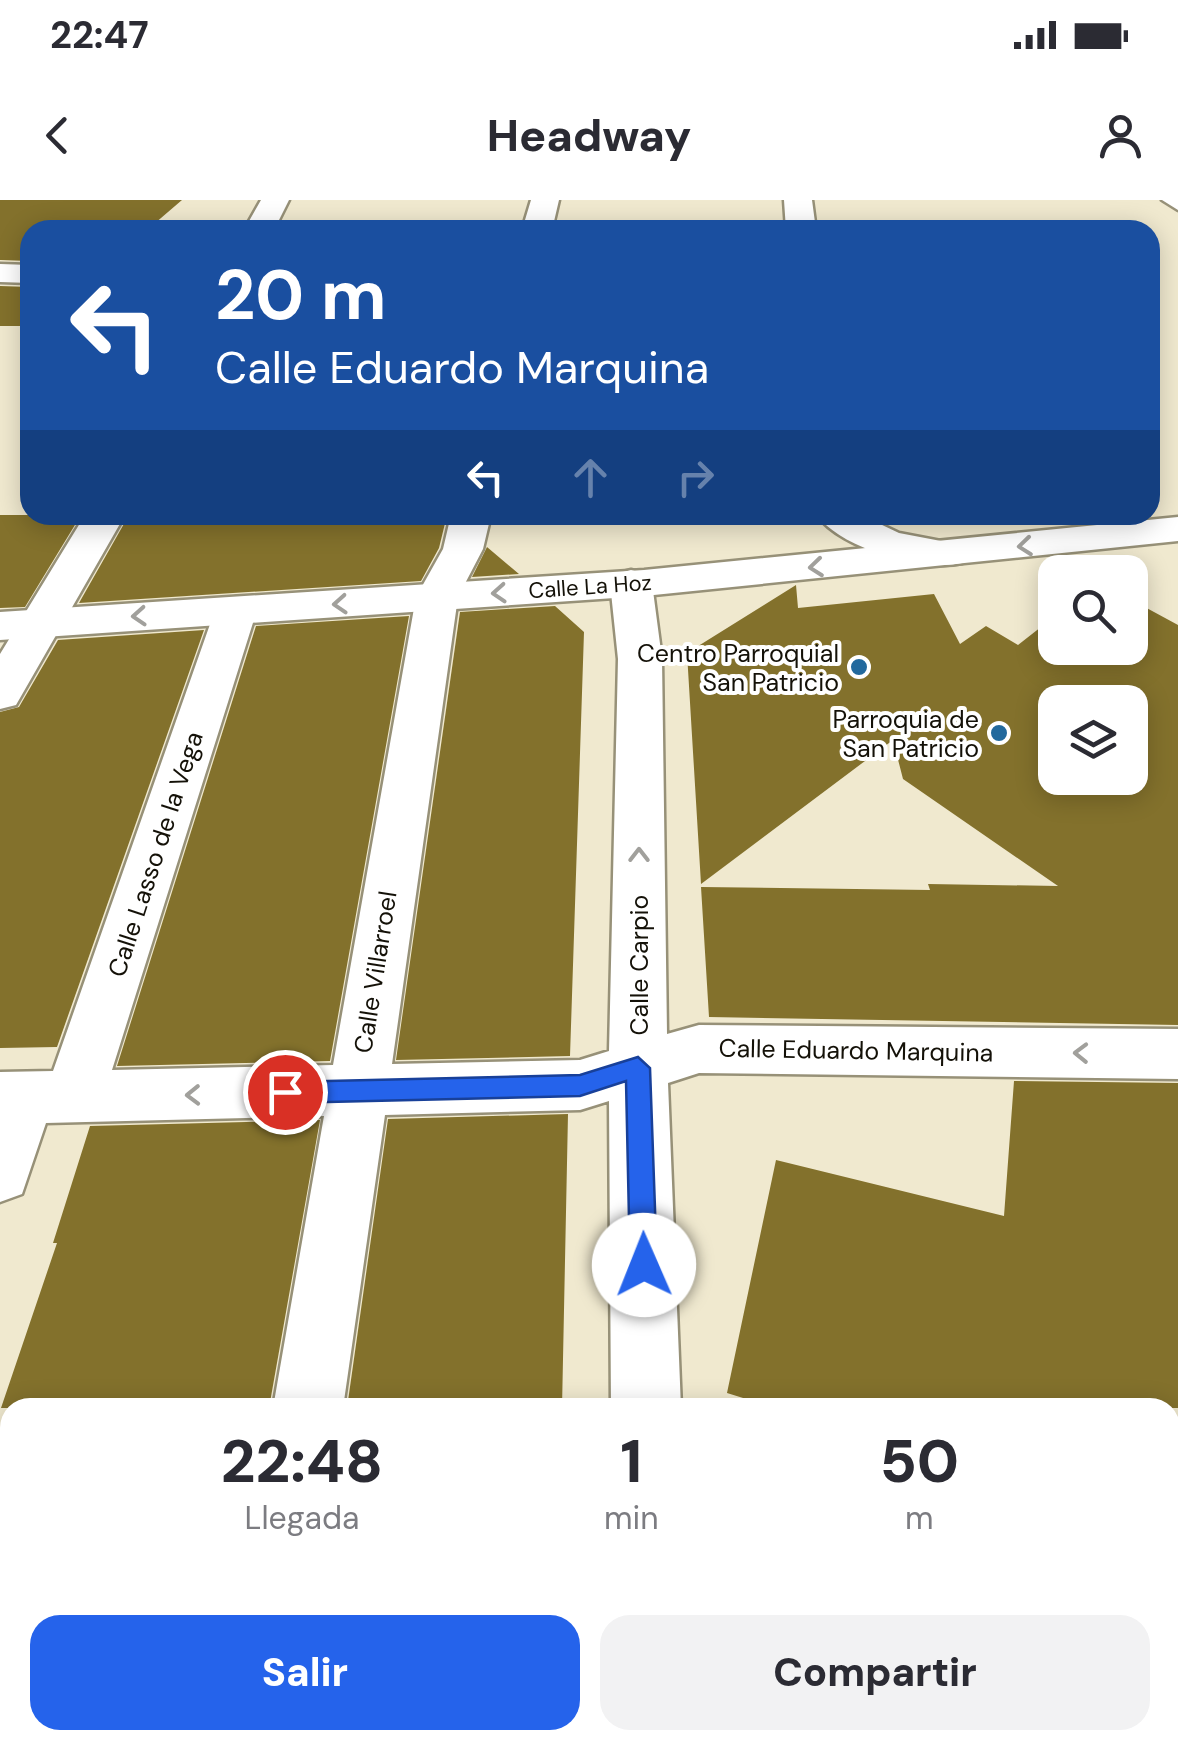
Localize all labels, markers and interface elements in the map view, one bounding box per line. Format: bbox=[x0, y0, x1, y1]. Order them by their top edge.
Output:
text: 22:47 bbox=[50, 10, 149, 60]
text: Headway bbox=[487, 106, 691, 165]
icon: back bbox=[30, 108, 85, 163]
icon: person bbox=[1093, 108, 1148, 163]
text: 20 m bbox=[215, 250, 387, 341]
icon: left bbox=[50, 260, 180, 390]
text: Calle Eduardo Marquina bbox=[215, 338, 709, 397]
icon: left bbox=[458, 450, 513, 505]
icon: ahead bbox=[563, 450, 618, 505]
icon: right bbox=[668, 450, 723, 505]
one-way arrow bbox=[1016, 534, 1032, 556]
map controls bbox=[1038, 555, 1148, 795]
button: search bbox=[1038, 555, 1148, 665]
one-way arrow bbox=[808, 556, 824, 577]
street label: Calle La Hoz bbox=[527, 568, 653, 605]
one-way arrow bbox=[491, 581, 507, 603]
one-way arrow bbox=[331, 592, 347, 614]
one-way arrow bbox=[130, 605, 146, 627]
place label: Centro Parroquial San Patricio bbox=[637, 637, 839, 699]
marker: Centro Parroquial San Patricio bbox=[848, 656, 870, 678]
button: layers bbox=[1038, 685, 1148, 795]
place label: Parroquia de San Patricio bbox=[832, 703, 979, 765]
marker: Parroquia de San Patricio bbox=[988, 722, 1010, 744]
street label: Calle Lasso de la Vega bbox=[100, 727, 211, 981]
one-way arrow bbox=[628, 847, 650, 862]
street label: Calle Villarroel bbox=[346, 889, 405, 1055]
street label: Calle Carpio bbox=[623, 895, 656, 1035]
street label: Calle Eduardo Marquina bbox=[718, 1032, 994, 1069]
one-way arrow bbox=[1072, 1042, 1088, 1064]
pin bbox=[243, 1050, 328, 1135]
icon: arrive bbox=[258, 1065, 313, 1120]
one-way arrow bbox=[185, 1084, 201, 1105]
position arrow bbox=[592, 1213, 696, 1317]
text: 22:48 bbox=[221, 1422, 383, 1501]
text: 1 bbox=[620, 1422, 642, 1501]
text: 50 bbox=[879, 1422, 959, 1501]
text: Llegada bbox=[245, 1497, 359, 1539]
text: min bbox=[604, 1497, 659, 1539]
text: m bbox=[905, 1497, 934, 1539]
button: Salir bbox=[30, 1615, 580, 1730]
button: Compartir bbox=[600, 1615, 1150, 1730]

